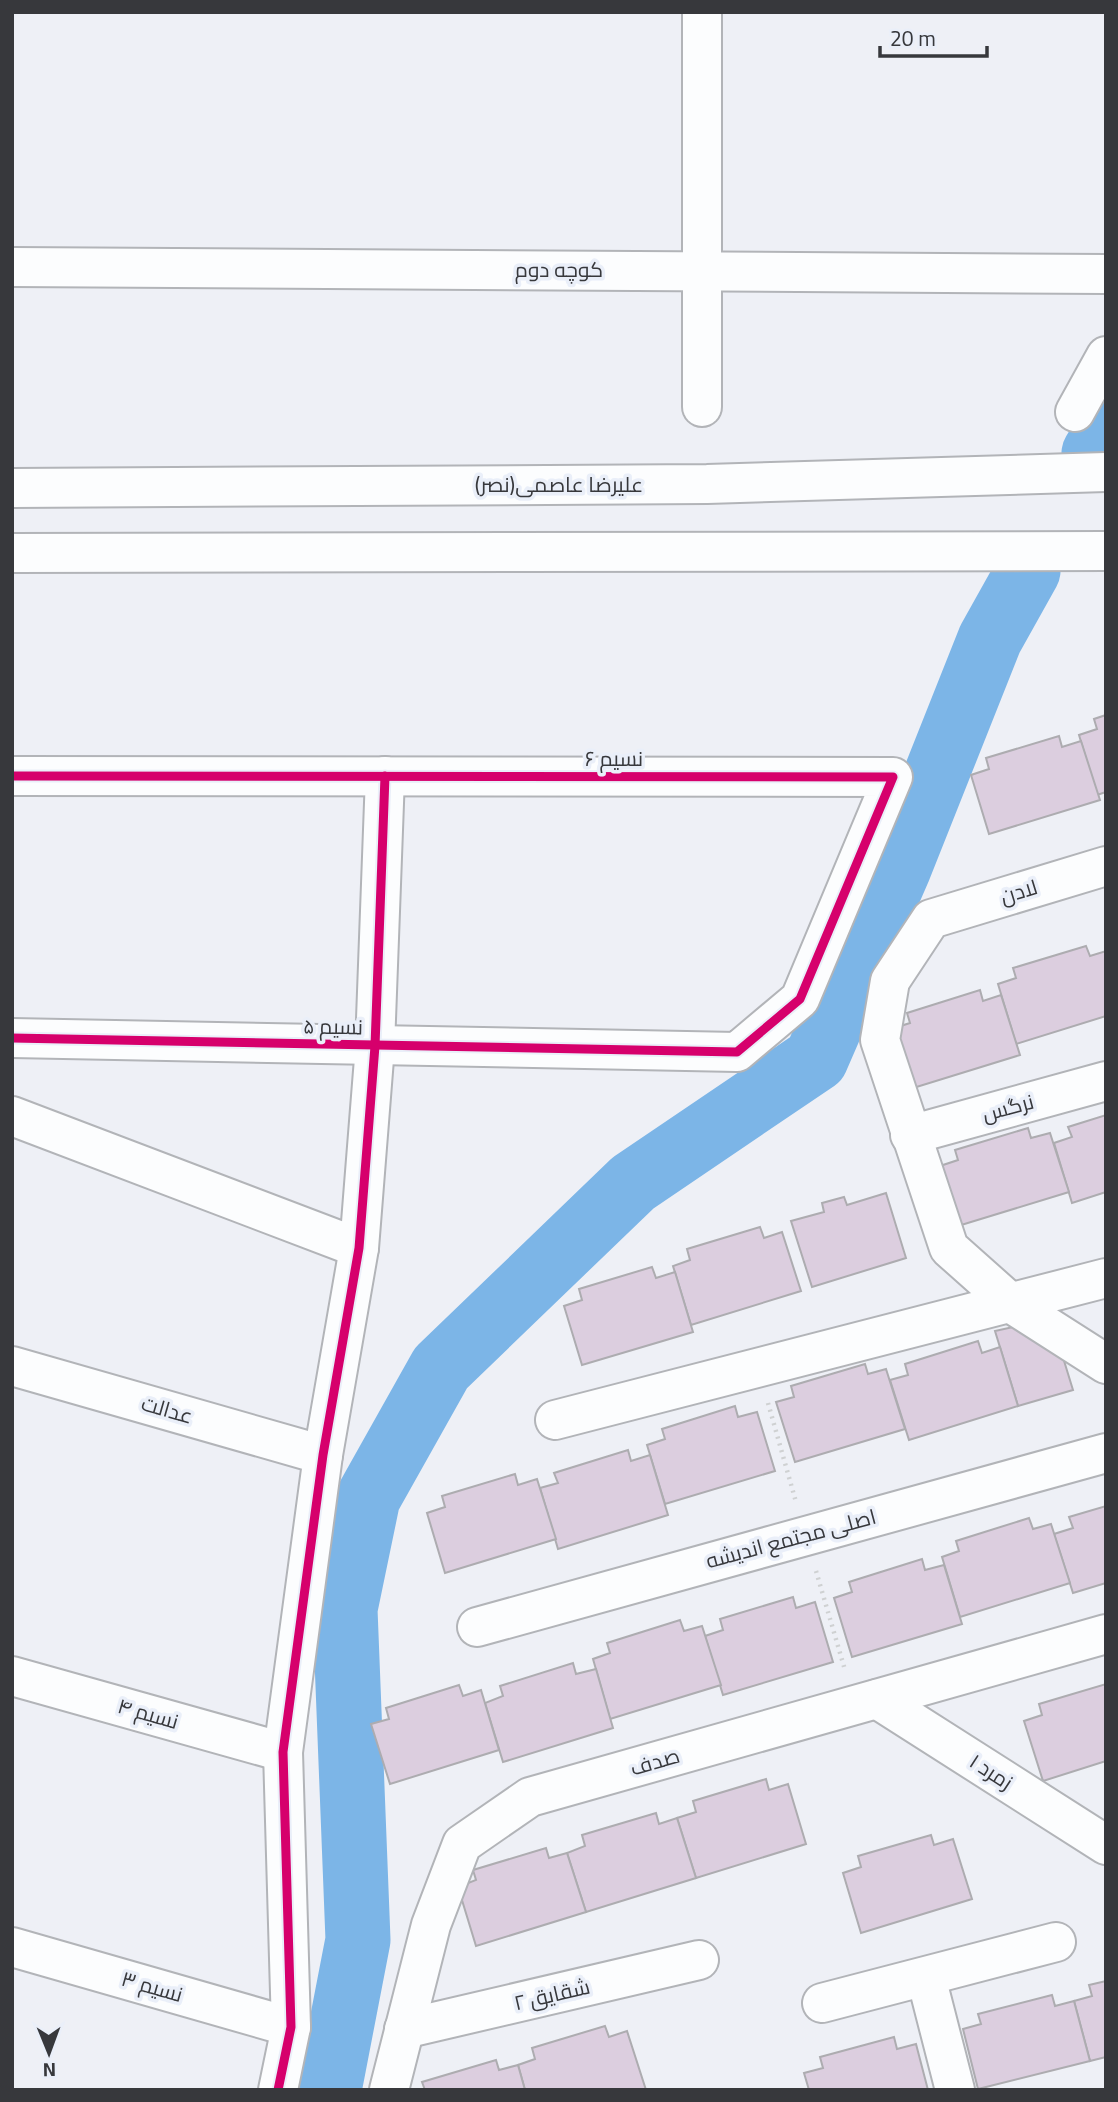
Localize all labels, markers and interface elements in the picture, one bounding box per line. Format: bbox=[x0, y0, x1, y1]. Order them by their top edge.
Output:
scale bar bbox=[880, 14, 987, 58]
text: 20 m bbox=[890, 19, 936, 58]
street label: کوچه دوم bbox=[515, 250, 603, 289]
street label: علیرضا عاصمی(نصر) bbox=[475, 465, 643, 504]
street label: نسیم ۶ bbox=[585, 739, 643, 778]
street label: لادن bbox=[995, 867, 1043, 916]
street label: نسیم ۵ bbox=[303, 1006, 363, 1047]
street label: نرگس bbox=[978, 1082, 1038, 1133]
street label: عدالت bbox=[137, 1384, 198, 1435]
street label: اصلی مجتمع اندیشه bbox=[701, 1497, 881, 1580]
street label: نسیم ۴ bbox=[113, 1686, 183, 1741]
street label: صدف bbox=[625, 1736, 684, 1787]
street label: زمرد ۱ bbox=[961, 1743, 1021, 1801]
street label: نسیم ۳ bbox=[117, 1959, 188, 2014]
street label: شقایق ۲ bbox=[510, 1967, 594, 2022]
north arrow bbox=[14, 2018, 84, 2088]
text: N bbox=[43, 2052, 56, 2088]

